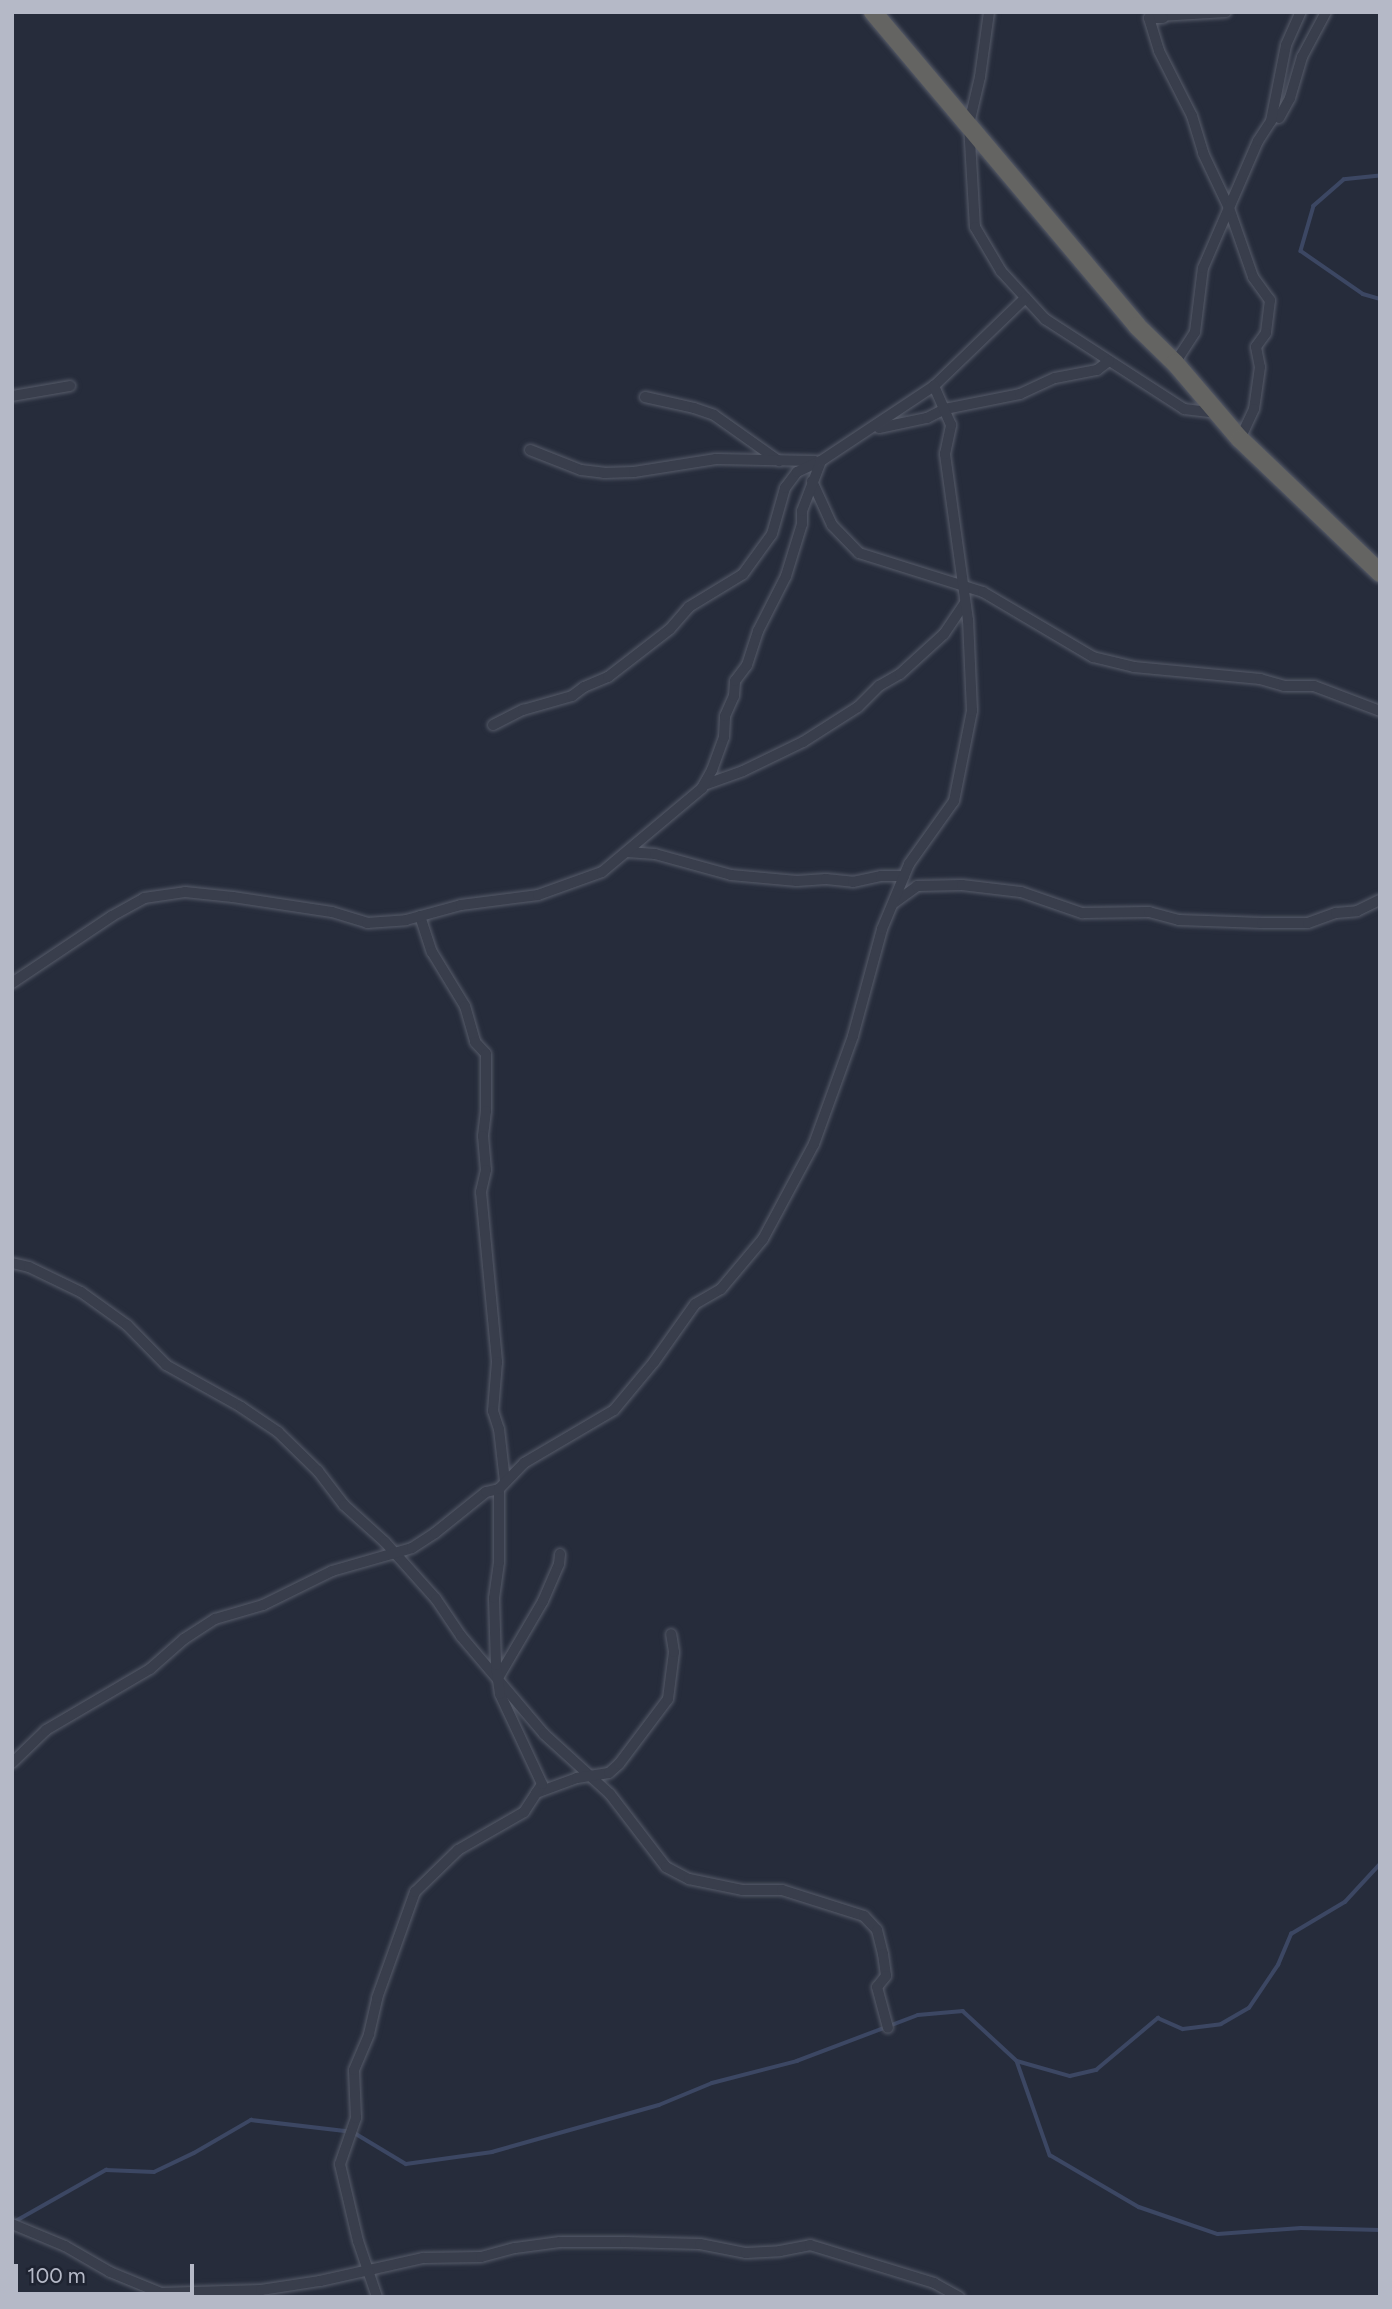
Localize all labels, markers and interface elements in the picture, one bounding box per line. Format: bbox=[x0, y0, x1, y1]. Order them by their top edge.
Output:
scale bar bbox=[18, 2250, 198, 2294]
text: 100 m bbox=[27, 2263, 86, 2288]

